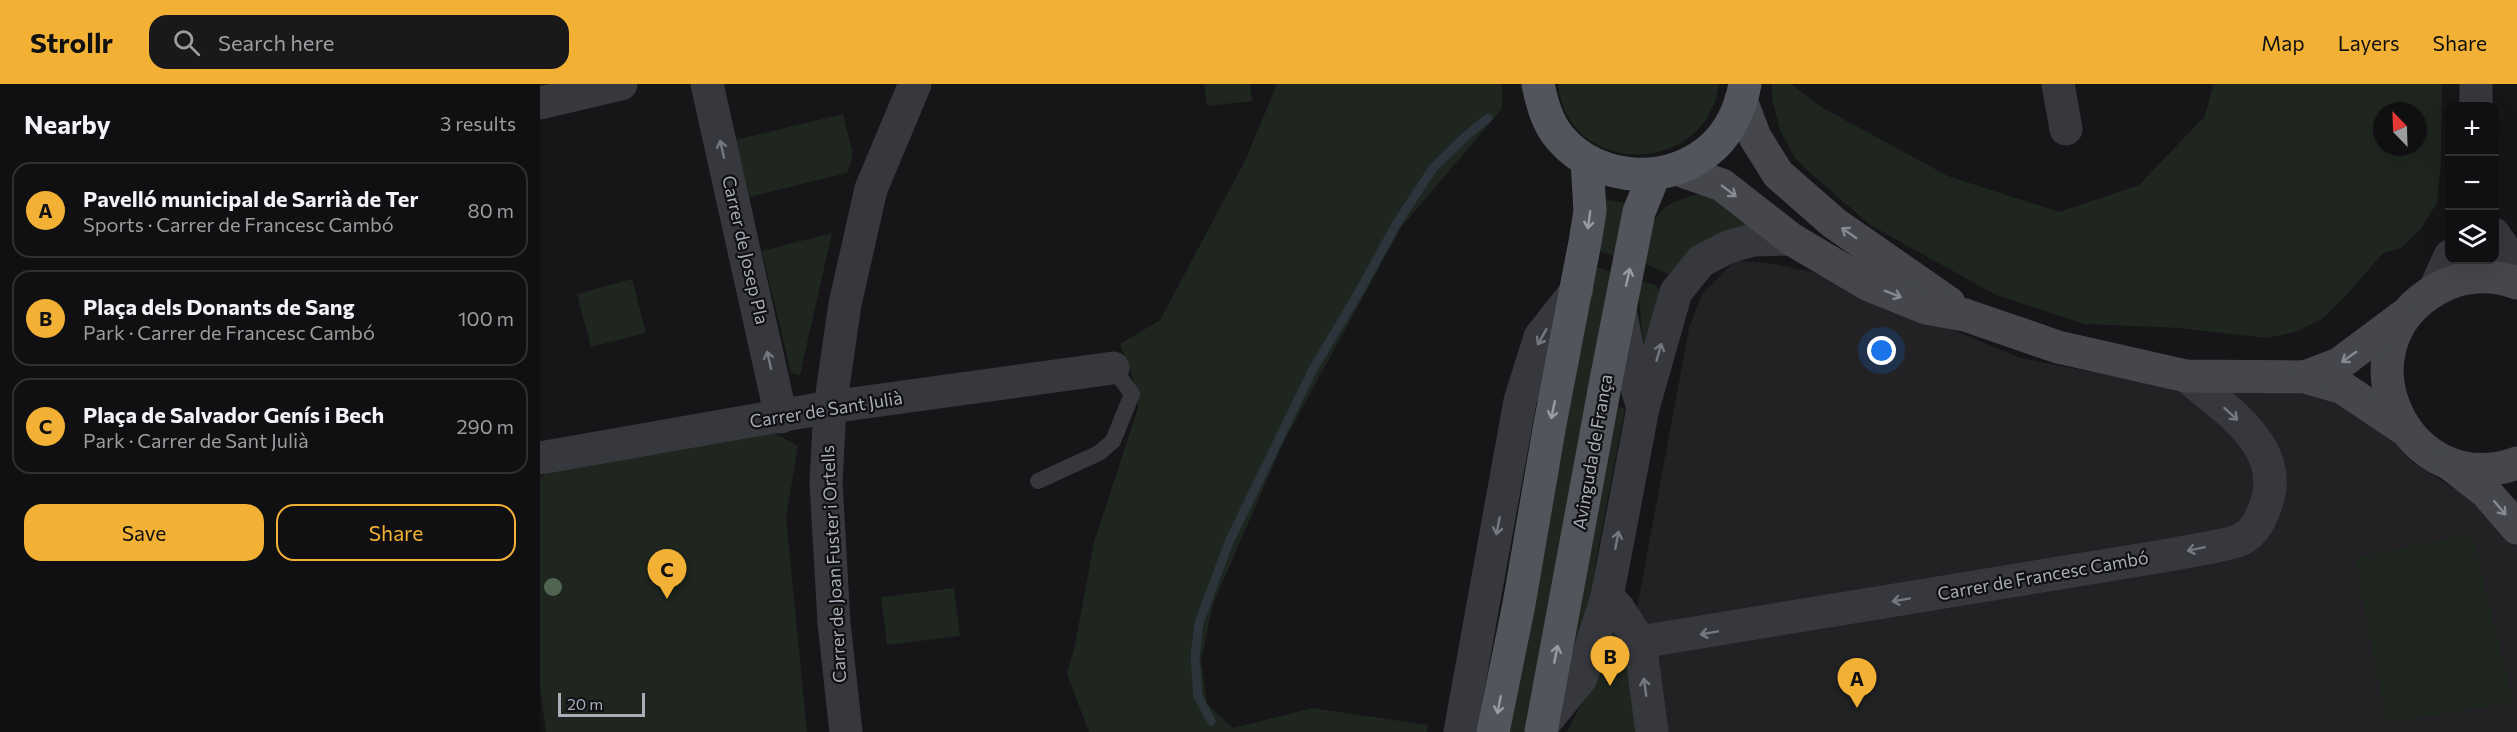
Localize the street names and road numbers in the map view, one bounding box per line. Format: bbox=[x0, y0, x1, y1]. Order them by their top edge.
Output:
street label: Carrer de Josep Pla bbox=[718, 173, 774, 326]
street label: Avinguda de França bbox=[1568, 372, 1617, 531]
street label: Carrer de Sant Julià bbox=[748, 386, 904, 432]
street label: Carrer de Joan Fuster i Ortells bbox=[816, 445, 850, 684]
street label: Carrer de Francesc Cambó bbox=[1936, 546, 2150, 604]

